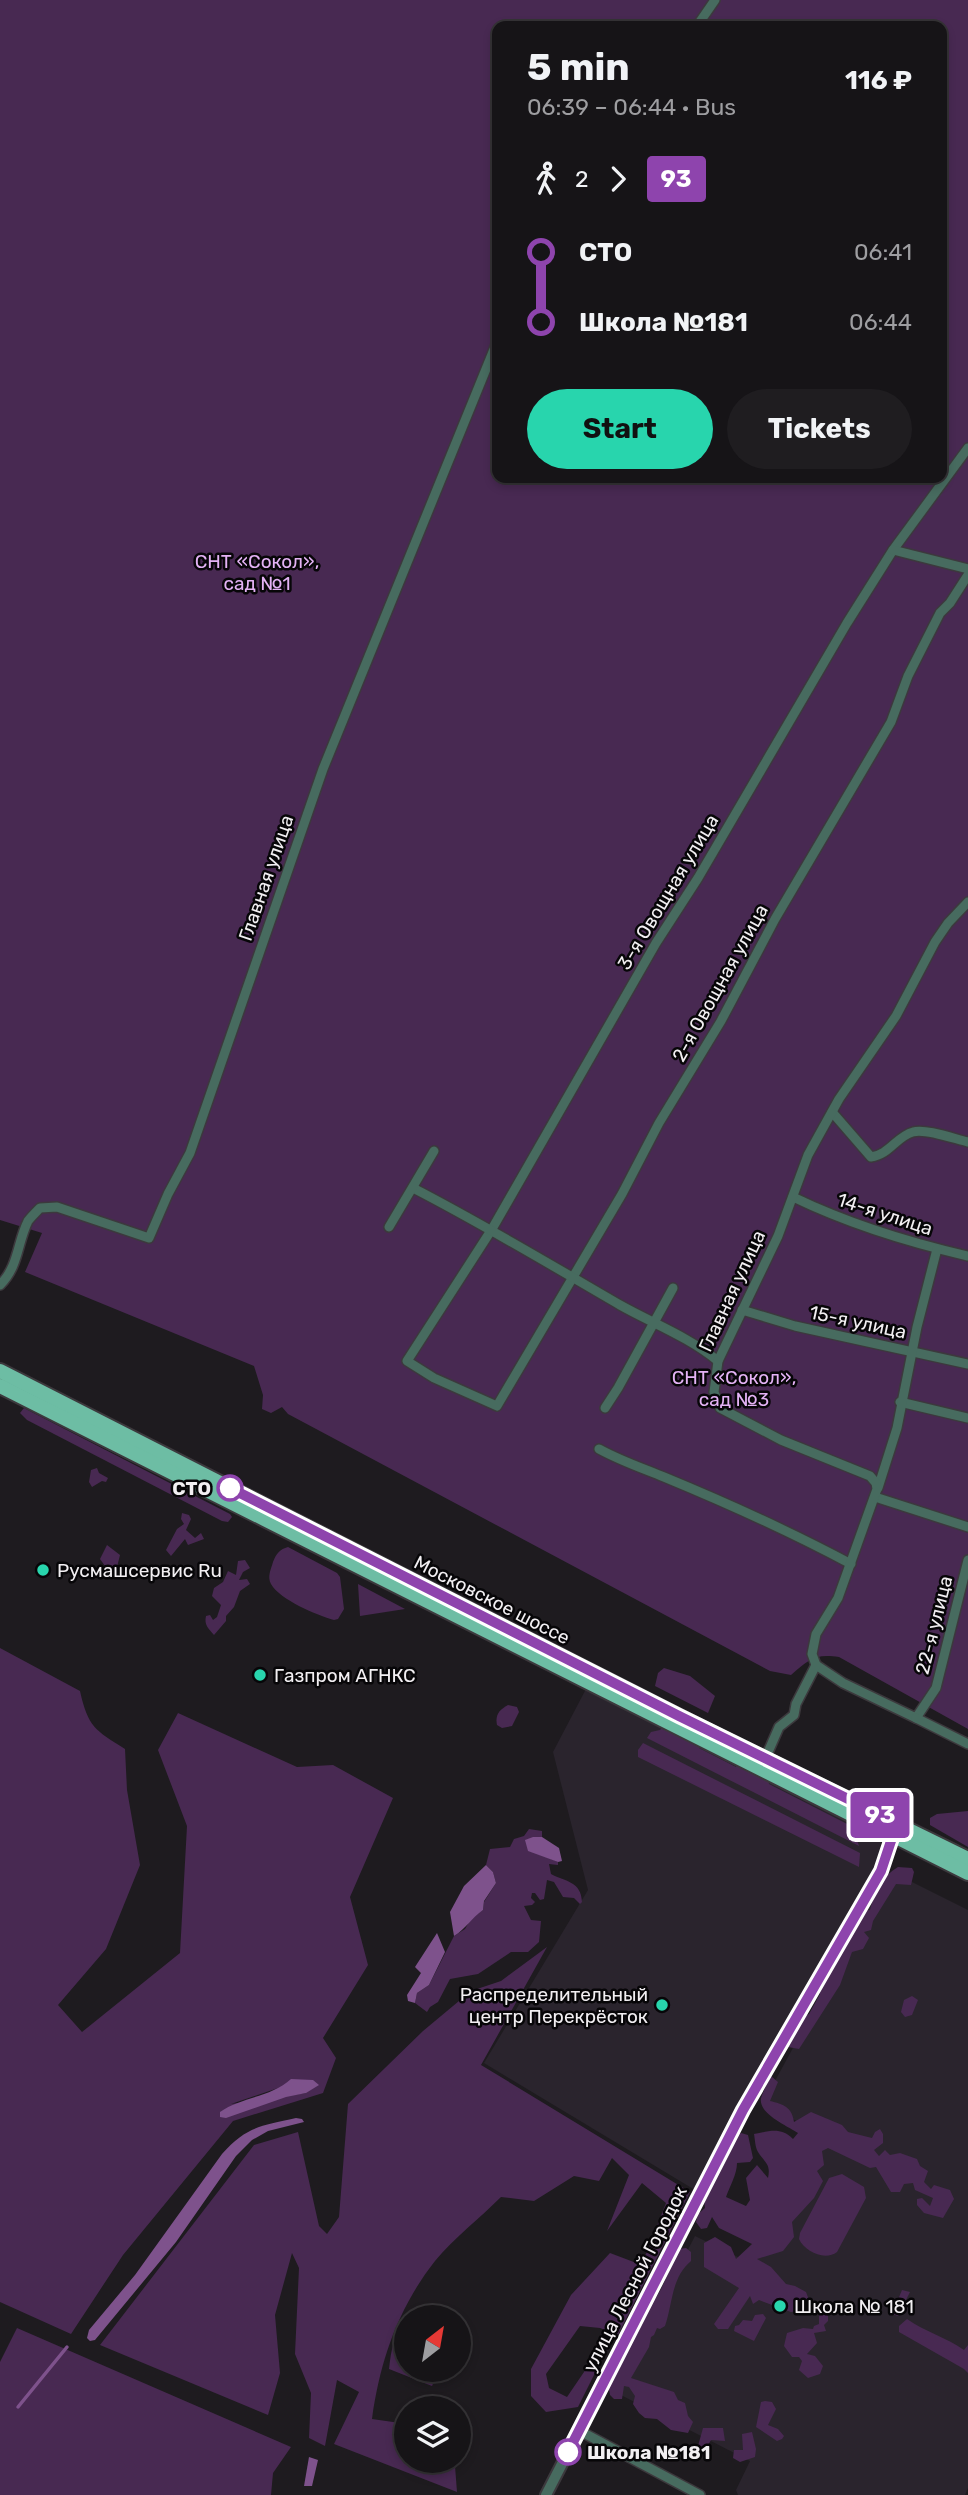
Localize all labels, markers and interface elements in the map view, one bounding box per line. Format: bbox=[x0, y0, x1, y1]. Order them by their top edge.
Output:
text: 5 min bbox=[527, 44, 630, 90]
text: 116 ₽ bbox=[845, 65, 912, 96]
text: 06:39 – 06:44 · Bus bbox=[527, 93, 736, 121]
icon: walk bbox=[527, 160, 565, 198]
icon: forward bbox=[599, 160, 637, 198]
text: 2 bbox=[575, 165, 589, 193]
text: 93 bbox=[661, 165, 692, 193]
text: СТО bbox=[579, 237, 632, 268]
text: 06:41 bbox=[854, 238, 912, 266]
text: Школа №181 bbox=[579, 307, 748, 338]
text: 06:44 bbox=[849, 308, 912, 336]
button: Start bbox=[527, 389, 713, 469]
button: Tickets bbox=[727, 389, 912, 469]
park label: СНТ «Сокол», сад №1 bbox=[195, 550, 319, 595]
street label: 3-я Овощная улица bbox=[613, 810, 723, 974]
street label: Главная улица bbox=[234, 812, 298, 944]
street label: 2-я Овощная улица bbox=[667, 900, 773, 1066]
street label: 14-я улица bbox=[834, 1188, 936, 1240]
street label: Главная улица bbox=[694, 1227, 770, 1355]
street label: 15-я улица bbox=[808, 1301, 908, 1343]
park label: СНТ «Сокол», сад №3 bbox=[672, 1366, 796, 1411]
marker: СТО bbox=[217, 1475, 243, 1501]
place label: СТО bbox=[172, 1477, 211, 1500]
street label: Московское шоссе bbox=[410, 1551, 574, 1649]
place label: Русмашсервис Ru bbox=[57, 1559, 222, 1582]
marker: Русмашсервис Ru bbox=[35, 1562, 51, 1578]
street label: 22-я улица bbox=[911, 1573, 957, 1677]
place label: Газпром АГНКС bbox=[274, 1664, 416, 1687]
marker: Газпром АГНКС bbox=[252, 1667, 268, 1683]
line badge: 93 bbox=[848, 1792, 912, 1838]
text: 93 bbox=[864, 1801, 896, 1829]
place label: Распределительный центр Перекрёсток bbox=[460, 1983, 648, 2028]
marker: Распределительный центр Перекрёсток bbox=[654, 1997, 670, 2013]
street label: улица Лесной Городок bbox=[578, 2182, 692, 2376]
place label: Школа № 181 bbox=[794, 2295, 914, 2318]
marker: Школа № 181 bbox=[772, 2298, 788, 2314]
north arrow bbox=[394, 2305, 471, 2382]
map controls bbox=[394, 2305, 471, 2473]
button: layers bbox=[394, 2396, 471, 2473]
marker: Школа №181 bbox=[555, 2439, 581, 2465]
place label: Школа №181 bbox=[587, 2441, 710, 2464]

